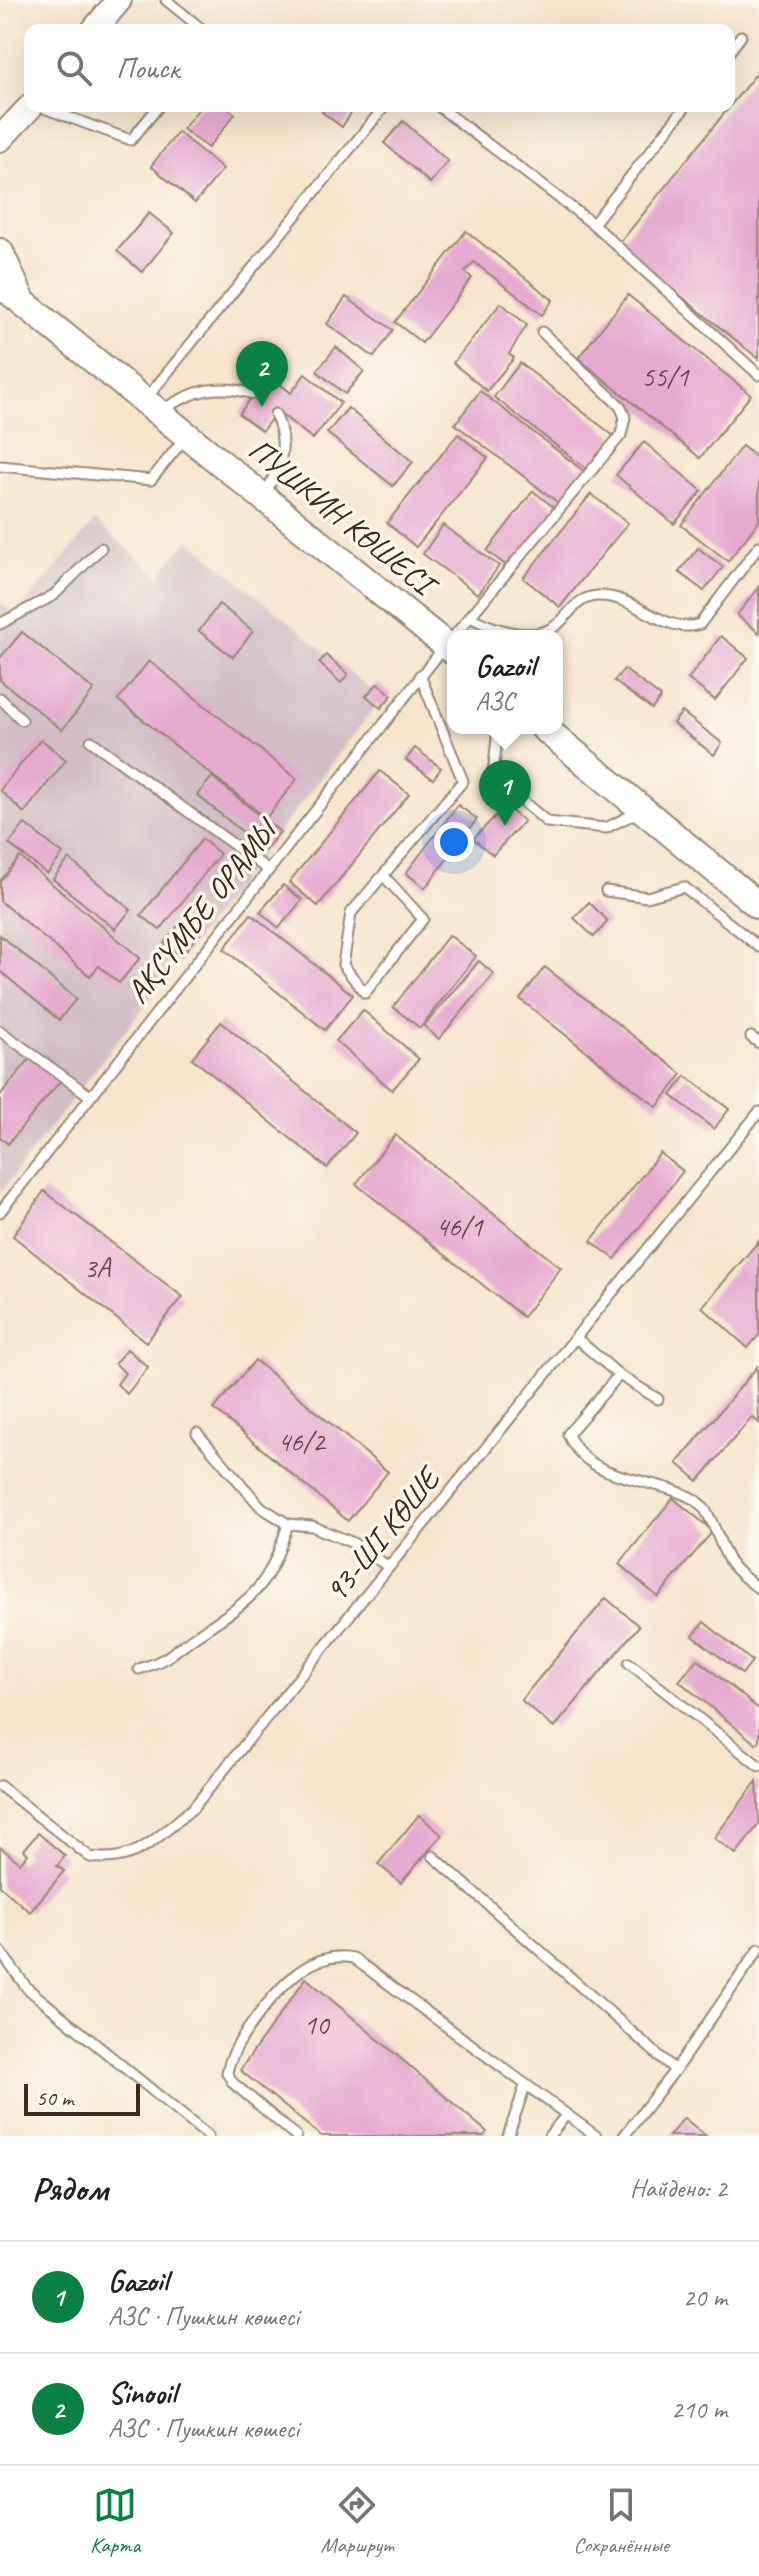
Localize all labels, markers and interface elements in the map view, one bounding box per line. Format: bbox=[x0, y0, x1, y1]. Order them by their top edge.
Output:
search box bbox=[24, 24, 735, 112]
icon: search bbox=[52, 46, 96, 90]
text: Поиск bbox=[116, 49, 179, 87]
pin: 2 bbox=[236, 341, 288, 407]
house number: 55/1 bbox=[641, 359, 690, 394]
street label: ПУШКИН КӨШЕСІ bbox=[240, 429, 447, 608]
popup bbox=[447, 630, 563, 734]
text: Gazoil bbox=[475, 647, 535, 685]
text: АЗС bbox=[475, 685, 514, 718]
pin: 1 bbox=[479, 760, 531, 826]
street label: АҚСҮМБЕ ОРАМЫ bbox=[117, 808, 289, 1011]
your location bbox=[434, 822, 474, 862]
house number: 46/1 bbox=[435, 1209, 484, 1244]
house number: 3А bbox=[84, 1250, 112, 1285]
house number: 46/2 bbox=[277, 1424, 327, 1459]
street label: 93-ШІ КӨШЕ bbox=[315, 1457, 451, 1610]
house number: 10 bbox=[303, 2007, 331, 2042]
scale bar bbox=[24, 2080, 140, 2116]
text: 50 m bbox=[36, 2084, 73, 2112]
text: Рядом bbox=[32, 2167, 108, 2210]
text: Найдено: 2 bbox=[630, 2172, 727, 2205]
text: Gazoil bbox=[108, 2262, 168, 2300]
text: 1 bbox=[52, 2281, 64, 2314]
text: 20 m bbox=[683, 2281, 727, 2314]
text: АЗС · Пушкин көшесі bbox=[108, 2300, 299, 2333]
text: Sinooil bbox=[108, 2374, 176, 2412]
text: 2 bbox=[52, 2393, 64, 2426]
text: 210 m bbox=[671, 2393, 727, 2426]
text: АЗС · Пушкин көшесі bbox=[108, 2412, 299, 2445]
tab: Карта bbox=[90, 2483, 140, 2559]
tab: Маршрут bbox=[321, 2483, 393, 2559]
tab: Сохранённые bbox=[573, 2483, 669, 2559]

